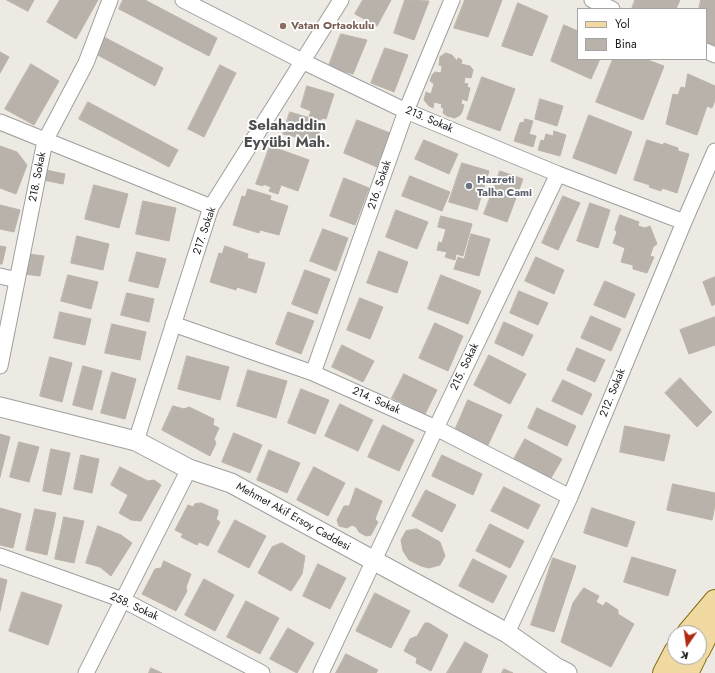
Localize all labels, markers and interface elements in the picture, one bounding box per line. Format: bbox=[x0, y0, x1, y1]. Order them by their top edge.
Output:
legend bbox=[577, 8, 707, 60]
text: Yol bbox=[615, 15, 630, 33]
place label: Vatan Ortaokulu bbox=[291, 19, 374, 33]
marker: Vatan Ortaokulu bbox=[278, 21, 288, 31]
text: Bina bbox=[615, 35, 637, 53]
street label: 213. Sokak bbox=[403, 104, 455, 136]
district label: Selahaddin Eyyübi Mah. bbox=[244, 117, 330, 152]
street label: 218. Sokak bbox=[27, 151, 49, 203]
street label: 216. Sokak bbox=[365, 159, 395, 211]
place label: Hazreti Talha Cami bbox=[477, 173, 532, 199]
marker: Hazreti Talha Cami bbox=[464, 181, 474, 191]
street label: 217. Sokak bbox=[191, 205, 219, 257]
street label: 215. Sokak bbox=[448, 341, 482, 393]
street label: 212. Sokak bbox=[597, 367, 629, 419]
street label: 214. Sokak bbox=[350, 385, 402, 417]
street label: Mehmet Akif Ersoy Caddesi bbox=[234, 480, 352, 554]
street label: 258. Sokak bbox=[108, 590, 160, 624]
north arrow bbox=[667, 625, 707, 665]
text: K bbox=[679, 647, 690, 664]

